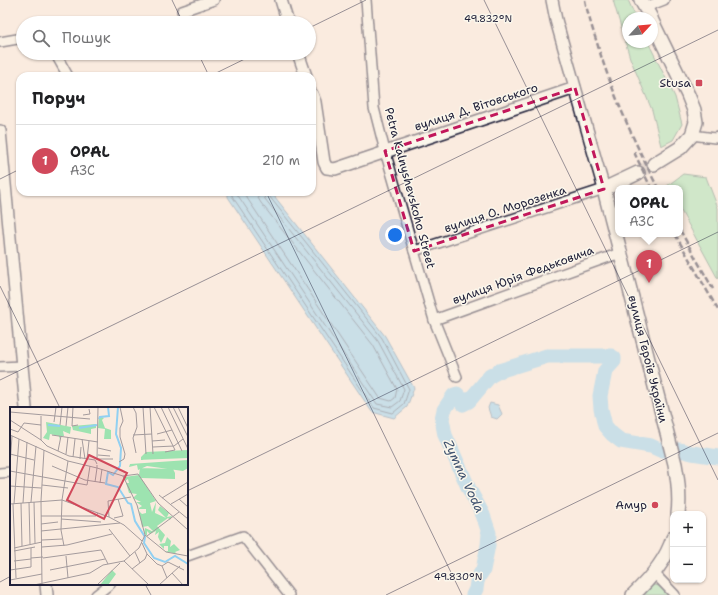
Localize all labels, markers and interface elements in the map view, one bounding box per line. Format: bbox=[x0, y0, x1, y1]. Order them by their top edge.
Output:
text: 49.832°N bbox=[464, 12, 512, 25]
north arrow bbox=[622, 12, 658, 48]
search box bbox=[16, 16, 316, 60]
icon: search bbox=[30, 27, 52, 49]
text: Пошук bbox=[62, 28, 111, 48]
place label: Stusa bbox=[659, 75, 692, 91]
marker: Stusa bbox=[694, 78, 704, 88]
street label: вулиця Д. Вітовського bbox=[412, 79, 540, 135]
text: Поруч bbox=[32, 87, 85, 109]
street label: Petra Kalnyshevskoho Street bbox=[381, 106, 439, 270]
text: OPAL bbox=[70, 142, 110, 162]
text: 1 bbox=[42, 152, 48, 169]
text: 210 m bbox=[262, 152, 300, 169]
text: АЗС bbox=[70, 162, 95, 179]
street label: вулиця О. Морозенка bbox=[442, 182, 568, 236]
popup bbox=[615, 185, 683, 237]
text: OPAL bbox=[629, 193, 669, 213]
text: АЗС bbox=[629, 213, 654, 230]
your location bbox=[385, 225, 405, 245]
street label: вулиця Юрія Федьковича bbox=[450, 242, 596, 308]
pin: 1 bbox=[636, 250, 662, 283]
street label: вулиця Героїв України bbox=[624, 294, 672, 425]
inset map bbox=[10, 407, 188, 585]
water label: Zymna Voda bbox=[440, 436, 488, 516]
place label: Амур bbox=[615, 497, 647, 513]
marker: Амур bbox=[650, 500, 660, 510]
map controls bbox=[670, 511, 706, 583]
button: + bbox=[670, 511, 706, 547]
button: − bbox=[670, 547, 706, 583]
text: 49.830°N bbox=[434, 570, 482, 583]

